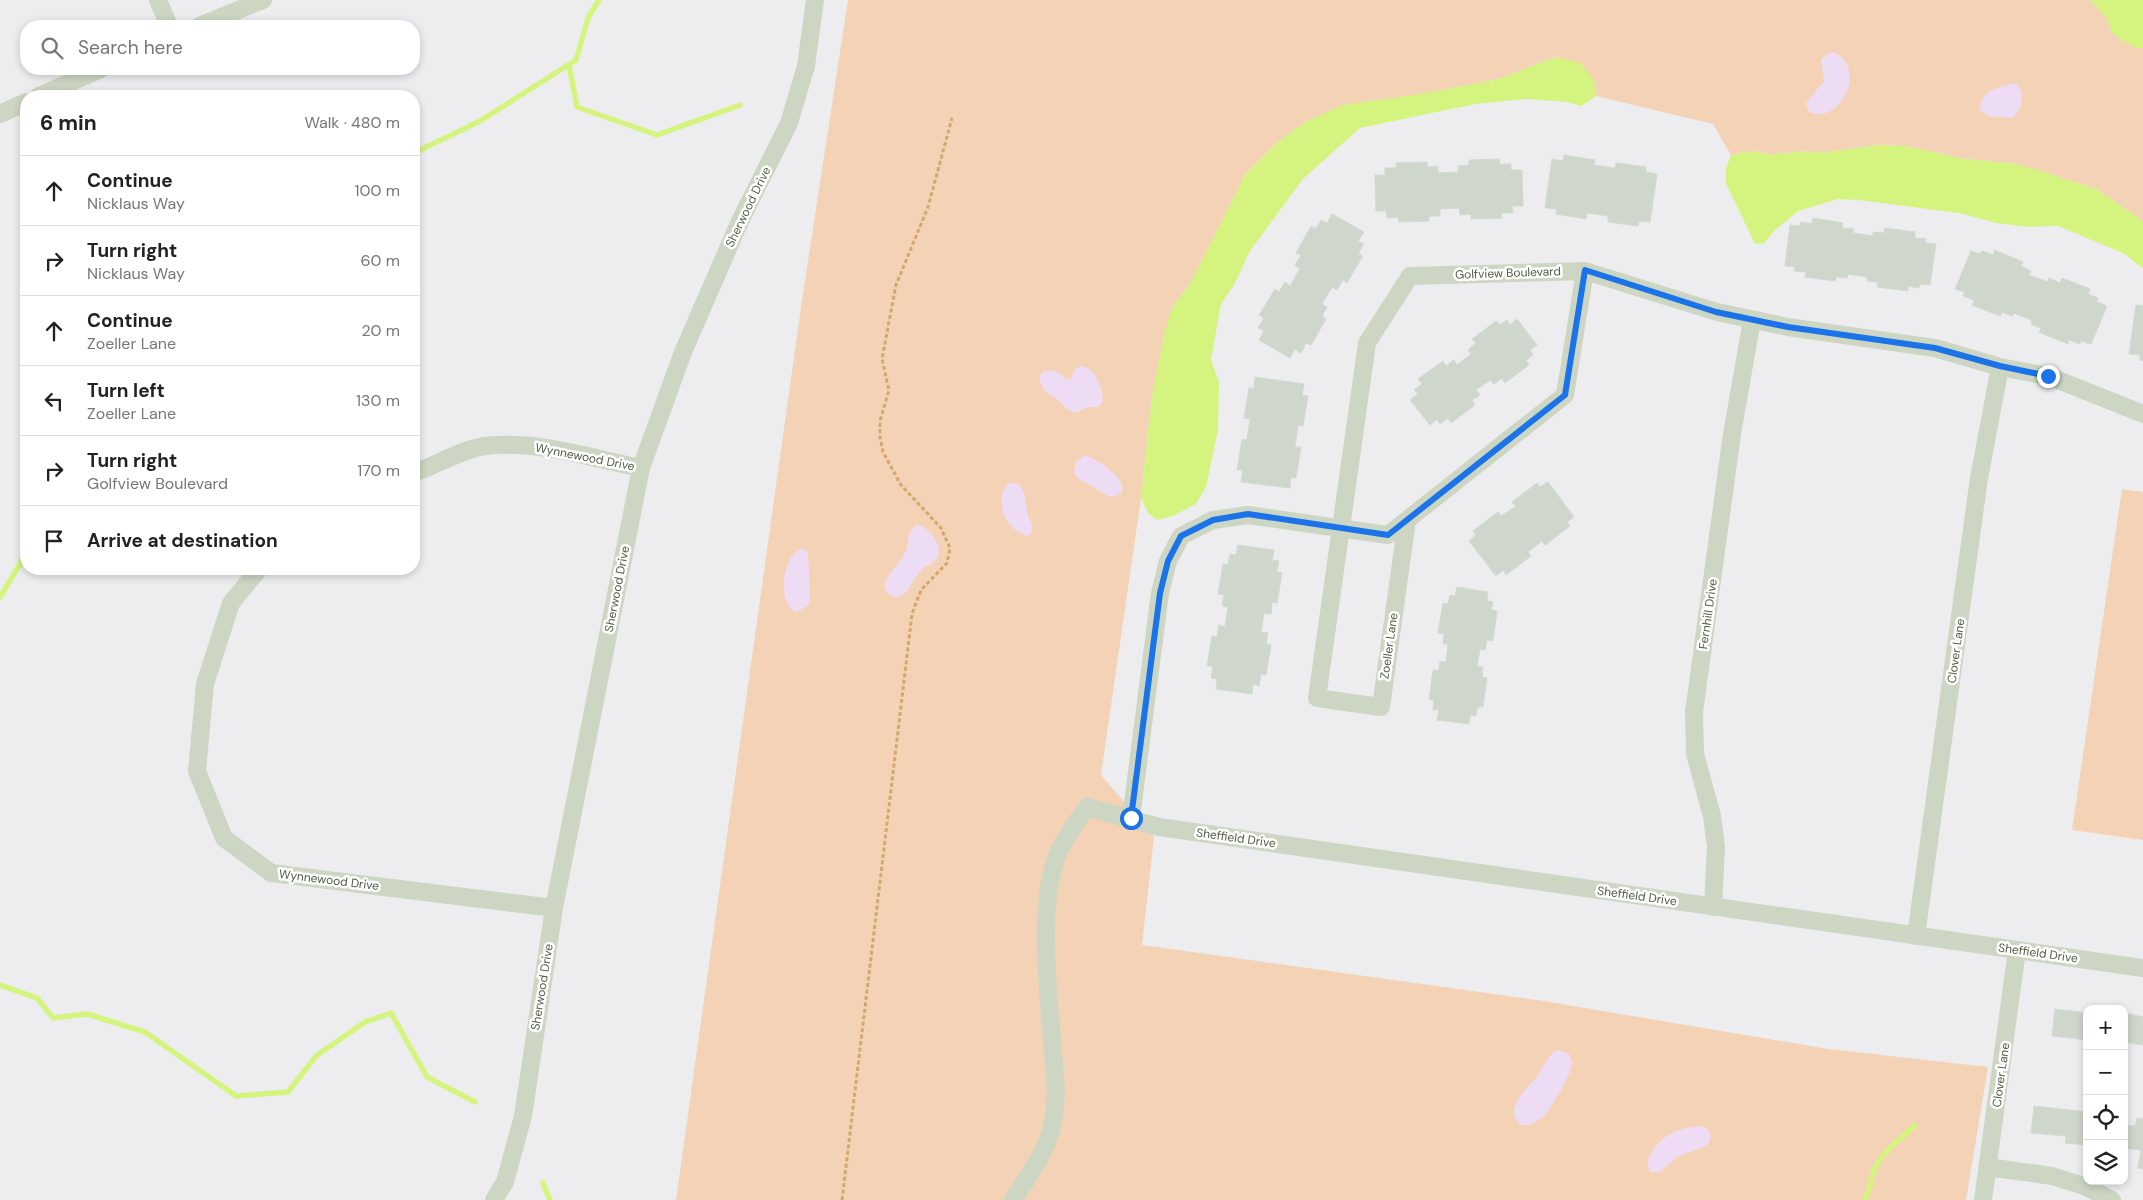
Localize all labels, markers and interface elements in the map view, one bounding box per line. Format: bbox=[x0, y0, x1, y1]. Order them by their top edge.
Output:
search box bbox=[20, 20, 420, 75]
icon: search bbox=[38, 34, 66, 62]
text: Search here bbox=[78, 35, 183, 60]
text: 6 min bbox=[40, 109, 97, 137]
text: Walk · 480 m bbox=[304, 112, 400, 133]
street label: Sherwood Drive bbox=[722, 164, 774, 250]
text: Continue bbox=[87, 168, 173, 193]
icon: ahead bbox=[40, 177, 68, 205]
text: 100 m bbox=[355, 180, 400, 201]
text: Nicklaus Way bbox=[87, 193, 185, 214]
text: Turn right bbox=[87, 238, 177, 263]
icon: right bbox=[40, 247, 68, 275]
text: 60 m bbox=[360, 250, 400, 271]
text: Nicklaus Way bbox=[87, 263, 185, 284]
street label: Golfview Boulevard bbox=[1455, 263, 1561, 283]
text: Continue bbox=[87, 308, 173, 333]
icon: ahead bbox=[40, 317, 68, 345]
text: 20 m bbox=[361, 320, 400, 341]
text: Zoeller Lane bbox=[87, 333, 176, 354]
route end bbox=[2037, 365, 2060, 388]
text: Turn left bbox=[87, 378, 165, 403]
icon: left bbox=[40, 387, 68, 415]
text: 130 m bbox=[356, 390, 400, 411]
text: Zoeller Lane bbox=[87, 403, 176, 424]
street label: Wynnewood Drive bbox=[534, 440, 636, 475]
text: Turn right bbox=[87, 448, 177, 473]
icon: right bbox=[40, 457, 68, 485]
text: 170 m bbox=[357, 460, 400, 481]
text: Golfview Boulevard bbox=[87, 473, 228, 494]
icon: arrive bbox=[40, 527, 68, 555]
text: Arrive at destination bbox=[87, 528, 278, 553]
street label: Sherwood Drive bbox=[601, 544, 633, 633]
street label: Fernhill Drive bbox=[1695, 578, 1721, 650]
street label: Zoeller Lane bbox=[1376, 612, 1402, 680]
street label: Clover Lane bbox=[1944, 617, 1968, 684]
route start bbox=[1120, 807, 1143, 830]
street label: Sheffield Drive bbox=[1195, 825, 1277, 852]
street label: Wynnewood Drive bbox=[278, 866, 380, 894]
street label: Sheffield Drive bbox=[1596, 883, 1678, 910]
street label: Sheffield Drive bbox=[1997, 940, 2079, 967]
street label: Sherwood Drive bbox=[527, 942, 557, 1031]
map controls bbox=[2083, 1005, 2128, 1185]
button: + bbox=[2083, 1005, 2128, 1050]
street label: Clover Lane bbox=[1989, 1041, 2013, 1108]
button: − bbox=[2083, 1050, 2128, 1095]
button: locate bbox=[2083, 1095, 2128, 1140]
button: layers bbox=[2083, 1140, 2128, 1185]

